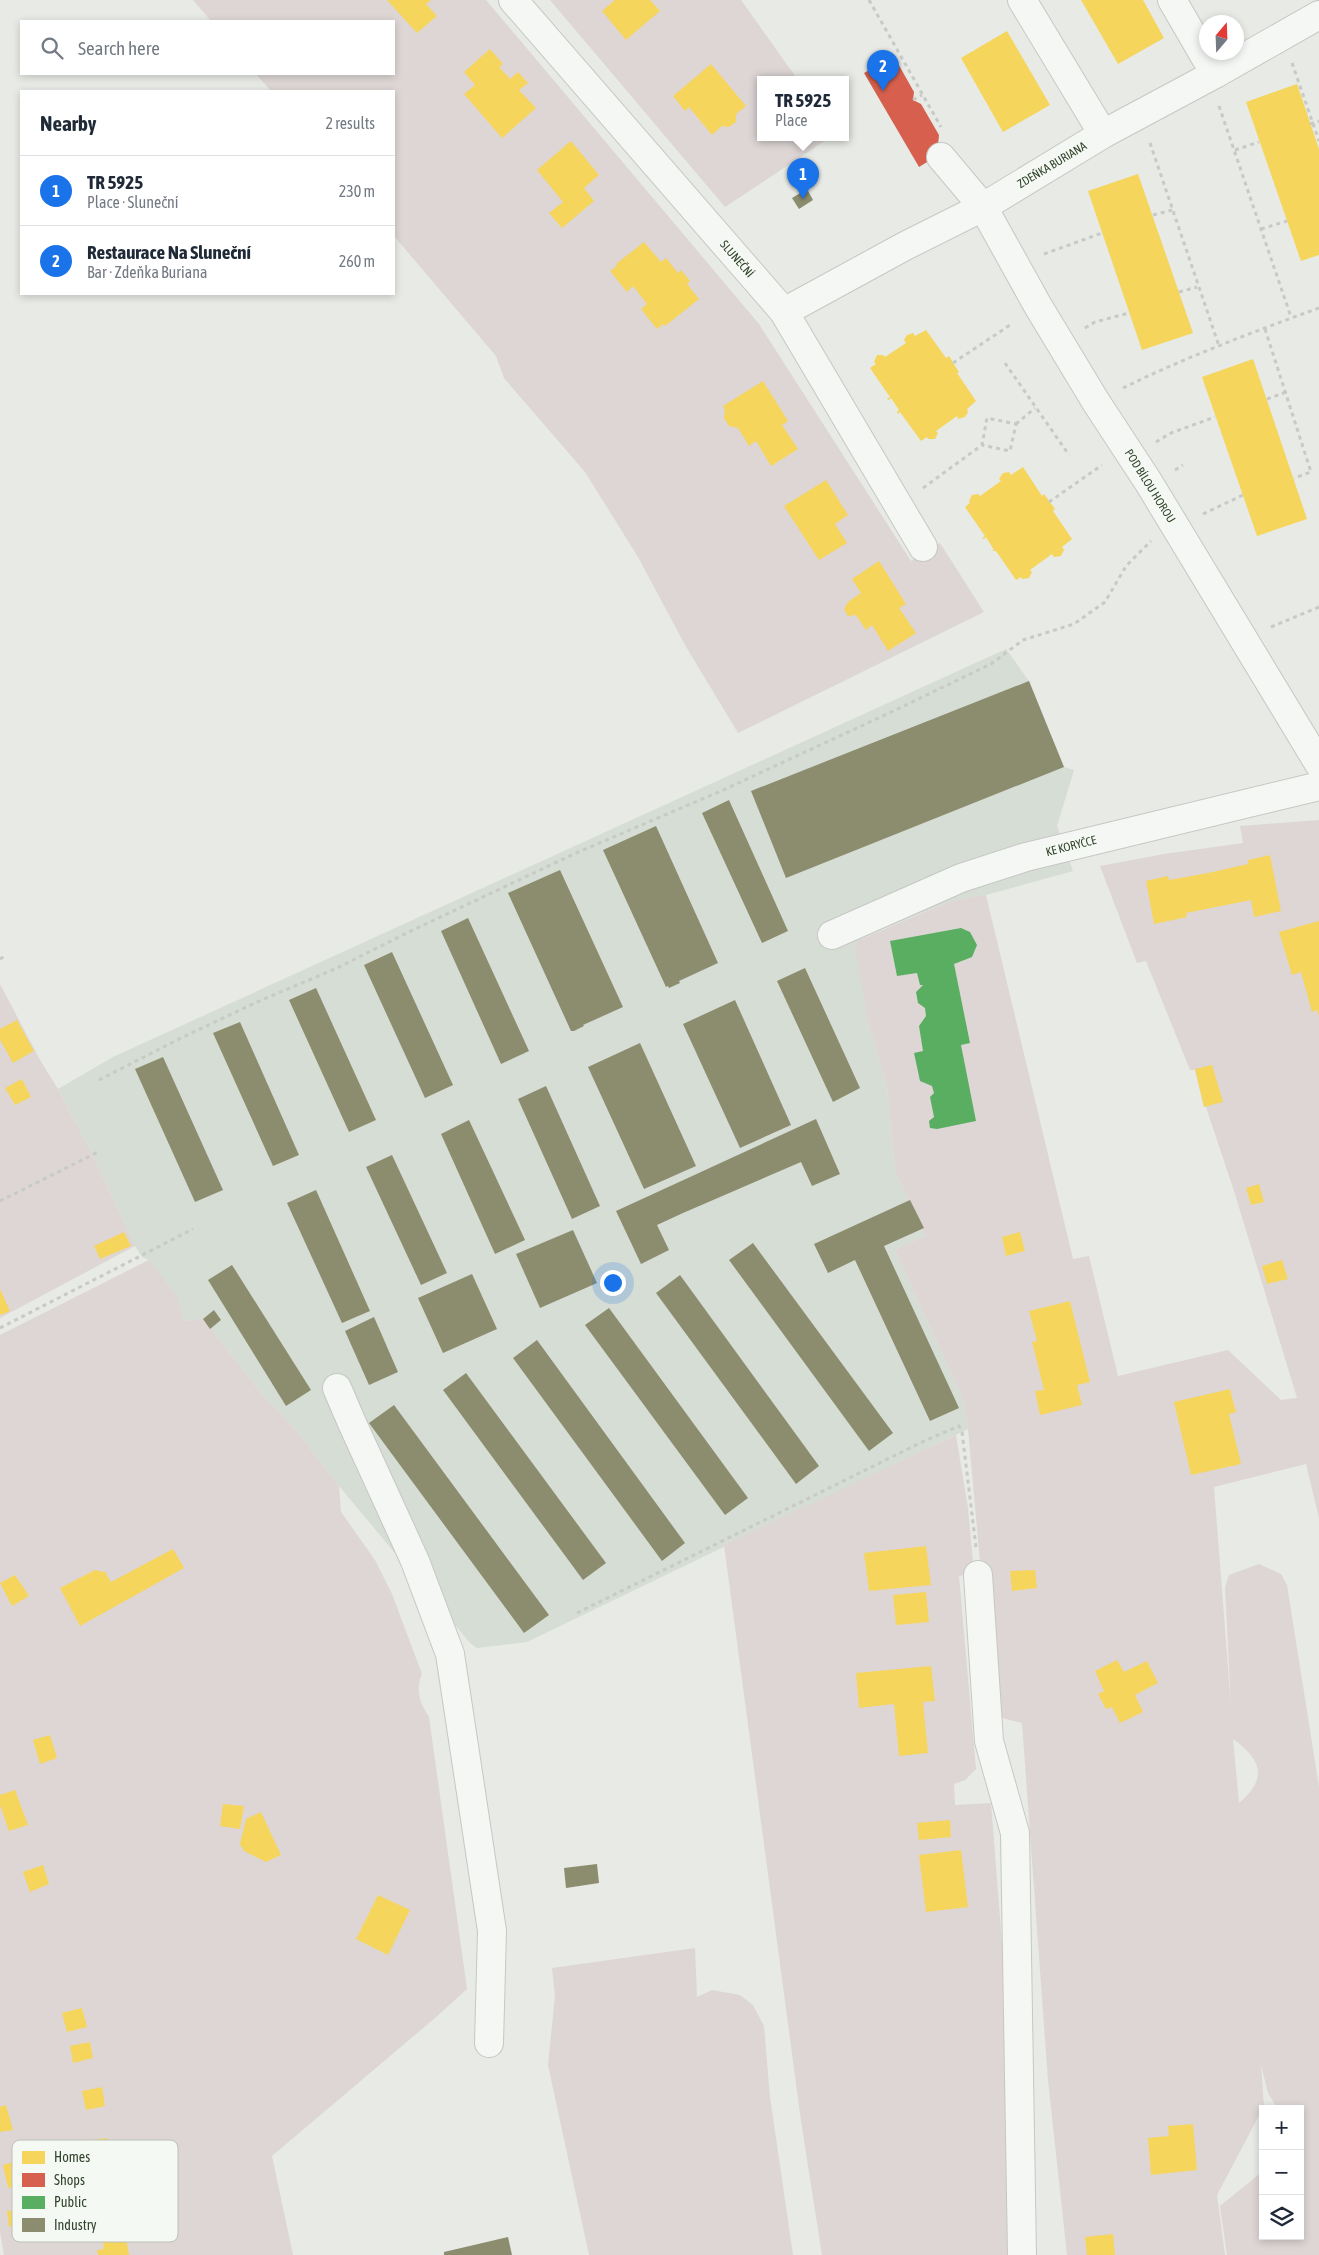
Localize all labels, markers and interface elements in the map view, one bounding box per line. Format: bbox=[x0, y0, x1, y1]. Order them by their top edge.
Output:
north arrow bbox=[1199, 15, 1244, 60]
search box bbox=[20, 20, 395, 75]
icon: search bbox=[38, 34, 66, 62]
text: Search here bbox=[78, 37, 160, 59]
pin: 2 bbox=[867, 50, 899, 91]
popup bbox=[757, 76, 849, 141]
text: TR 5925 bbox=[775, 89, 831, 111]
text: Nearby bbox=[40, 111, 96, 135]
text: Place bbox=[775, 111, 808, 129]
text: 2 results bbox=[325, 114, 375, 132]
street label: ZDEŇKA BURIANA bbox=[1015, 139, 1089, 191]
pin: 1 bbox=[787, 158, 819, 199]
text: TR 5925 bbox=[87, 171, 143, 193]
text: 1 bbox=[52, 182, 60, 200]
text: 230 m bbox=[339, 182, 375, 200]
text: Place · Sluneční bbox=[87, 193, 179, 211]
street label: SLUNEČNÍ bbox=[717, 238, 757, 280]
text: Restaurace Na Sluneční bbox=[87, 241, 251, 263]
text: 2 bbox=[52, 252, 60, 270]
text: 260 m bbox=[339, 252, 375, 270]
text: Bar · Zdeňka Buriana bbox=[87, 263, 207, 281]
street label: POD BÍLOU HOROU bbox=[1122, 447, 1178, 525]
street label: KE KORYČCE bbox=[1044, 833, 1098, 859]
your location bbox=[600, 1270, 626, 1296]
map controls bbox=[1259, 2105, 1304, 2240]
button: + bbox=[1259, 2105, 1304, 2150]
legend bbox=[12, 2140, 178, 2242]
text: Homes bbox=[54, 2149, 90, 2165]
button: − bbox=[1259, 2150, 1304, 2195]
text: Shops bbox=[54, 2172, 85, 2188]
text: Public bbox=[54, 2194, 87, 2210]
button: layers bbox=[1259, 2195, 1304, 2240]
text: Industry bbox=[54, 2217, 97, 2233]

